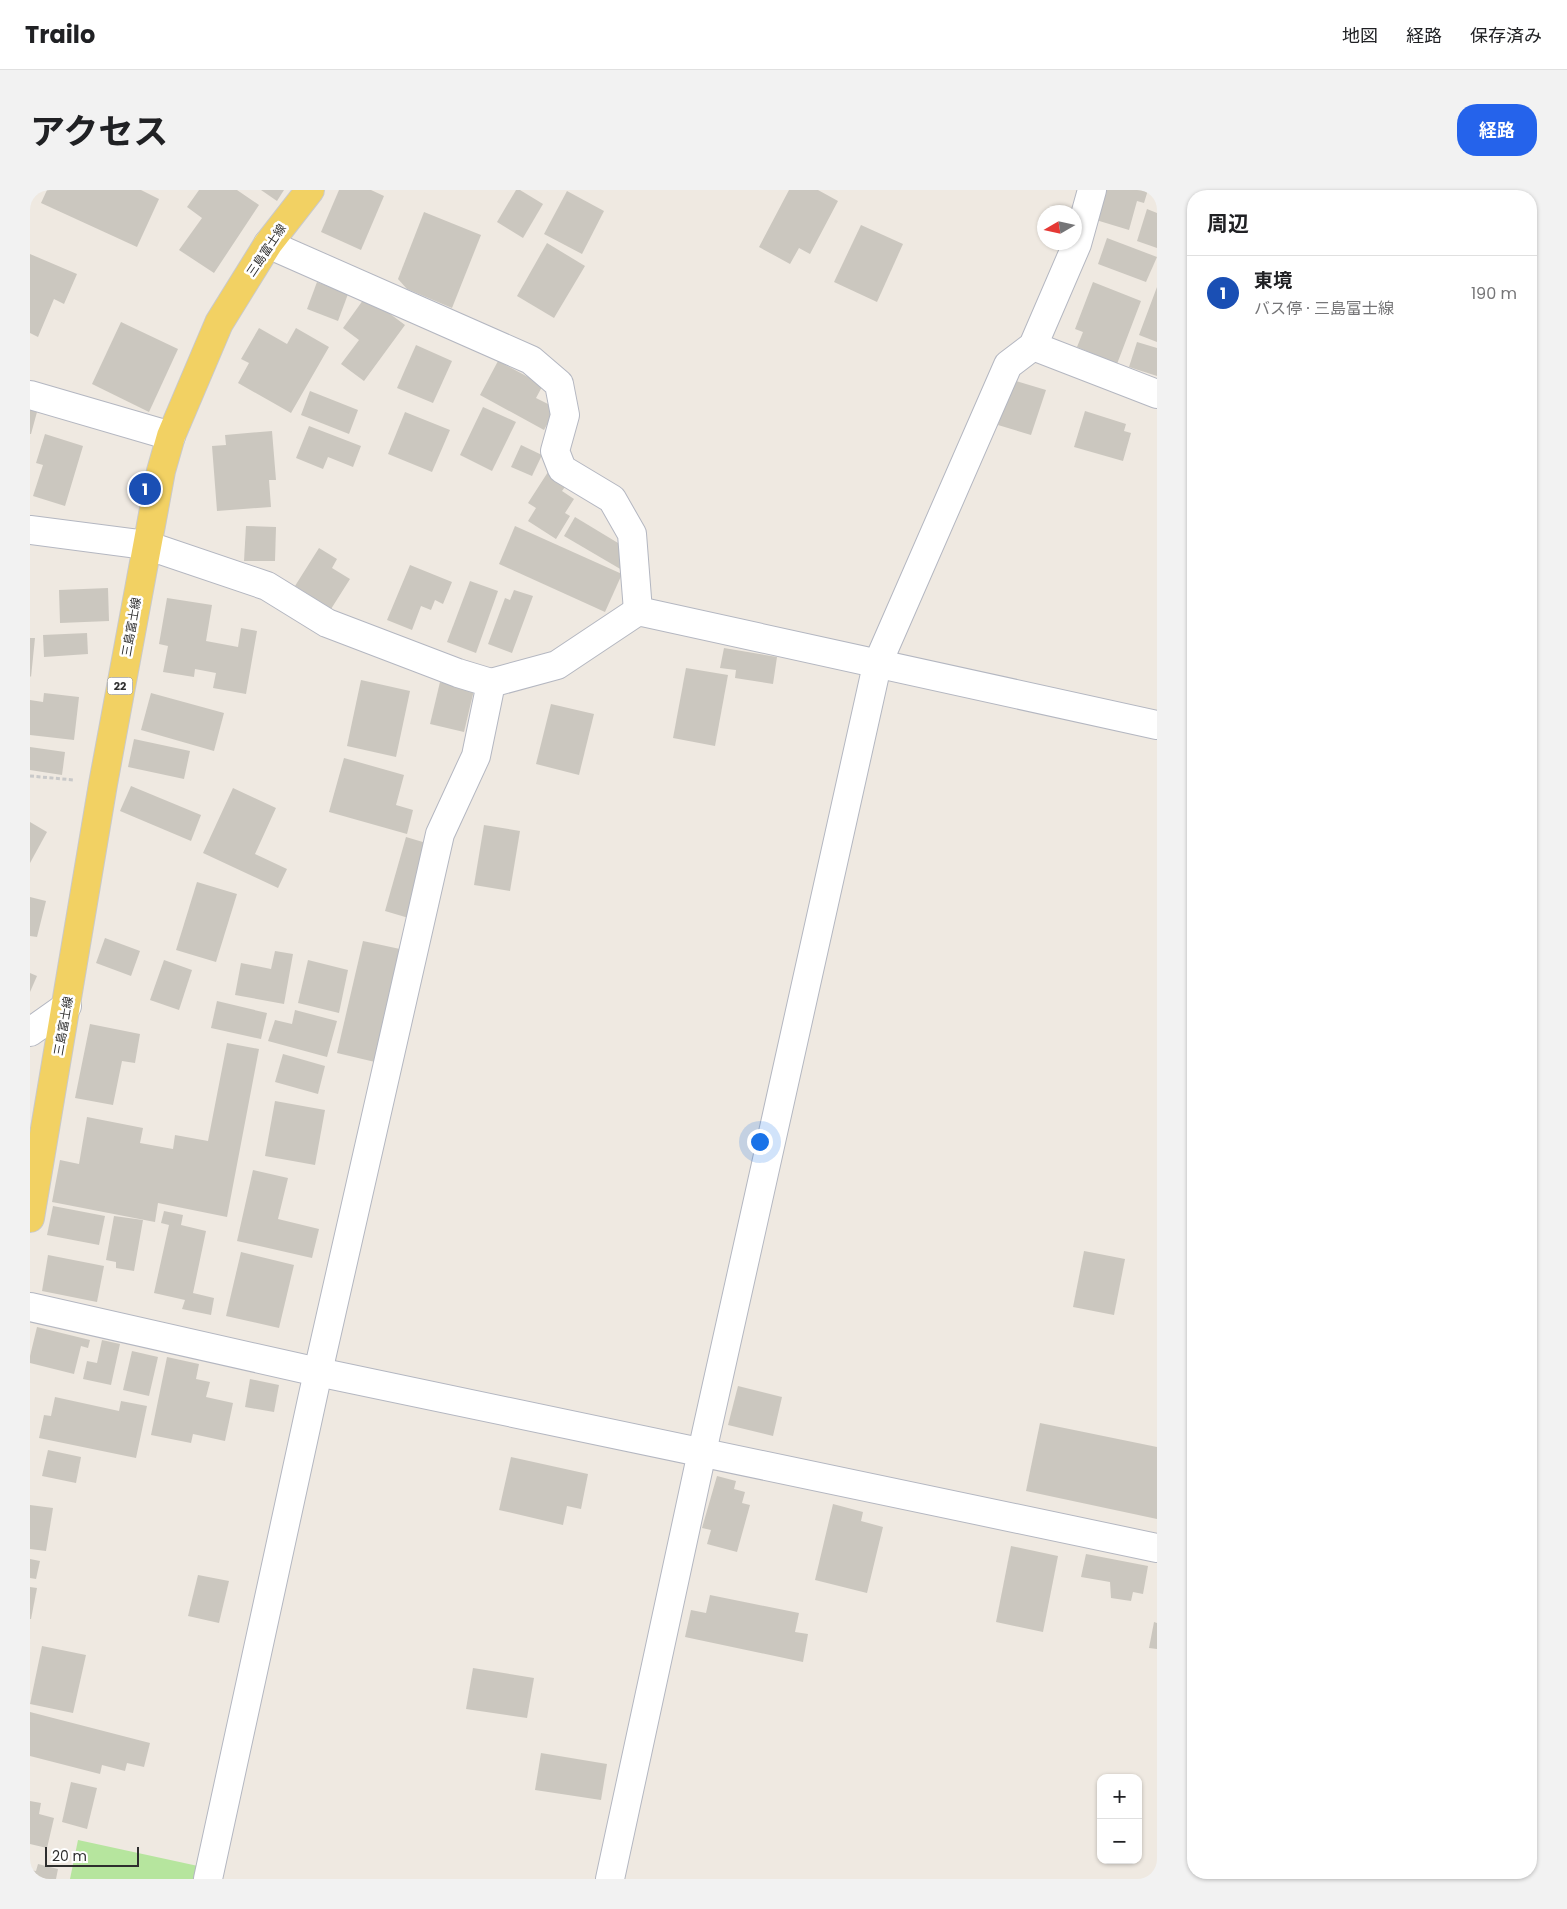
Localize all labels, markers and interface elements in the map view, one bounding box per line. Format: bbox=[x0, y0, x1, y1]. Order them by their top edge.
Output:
text: Trailo bbox=[25, 18, 95, 51]
text: 地図 bbox=[1342, 23, 1378, 48]
text: 経路 bbox=[1406, 23, 1442, 48]
text: 保存済み bbox=[1470, 23, 1542, 48]
button: 経路 bbox=[1457, 104, 1537, 156]
text: アクセス bbox=[30, 107, 168, 156]
north arrow bbox=[1037, 205, 1082, 250]
text: 周辺 bbox=[1207, 209, 1249, 238]
street label: 三島富士線 bbox=[242, 220, 290, 280]
text: 東境 bbox=[1254, 267, 1292, 294]
text: 1 bbox=[1220, 282, 1226, 305]
text: 190 m bbox=[1471, 282, 1517, 305]
text: バス停 · 三島富士線 bbox=[1254, 297, 1394, 320]
pin: 1 bbox=[129, 470, 161, 508]
street label: 三島富士線 bbox=[117, 596, 145, 658]
road number: 22 bbox=[108, 678, 132, 694]
street label: 三島富士線 bbox=[49, 995, 77, 1057]
your location bbox=[747, 1129, 773, 1155]
map controls bbox=[1097, 1774, 1142, 1864]
button: + bbox=[1097, 1774, 1142, 1819]
button: − bbox=[1097, 1819, 1142, 1864]
scale bar bbox=[45, 1844, 139, 1867]
text: 20 m bbox=[52, 1846, 87, 1866]

